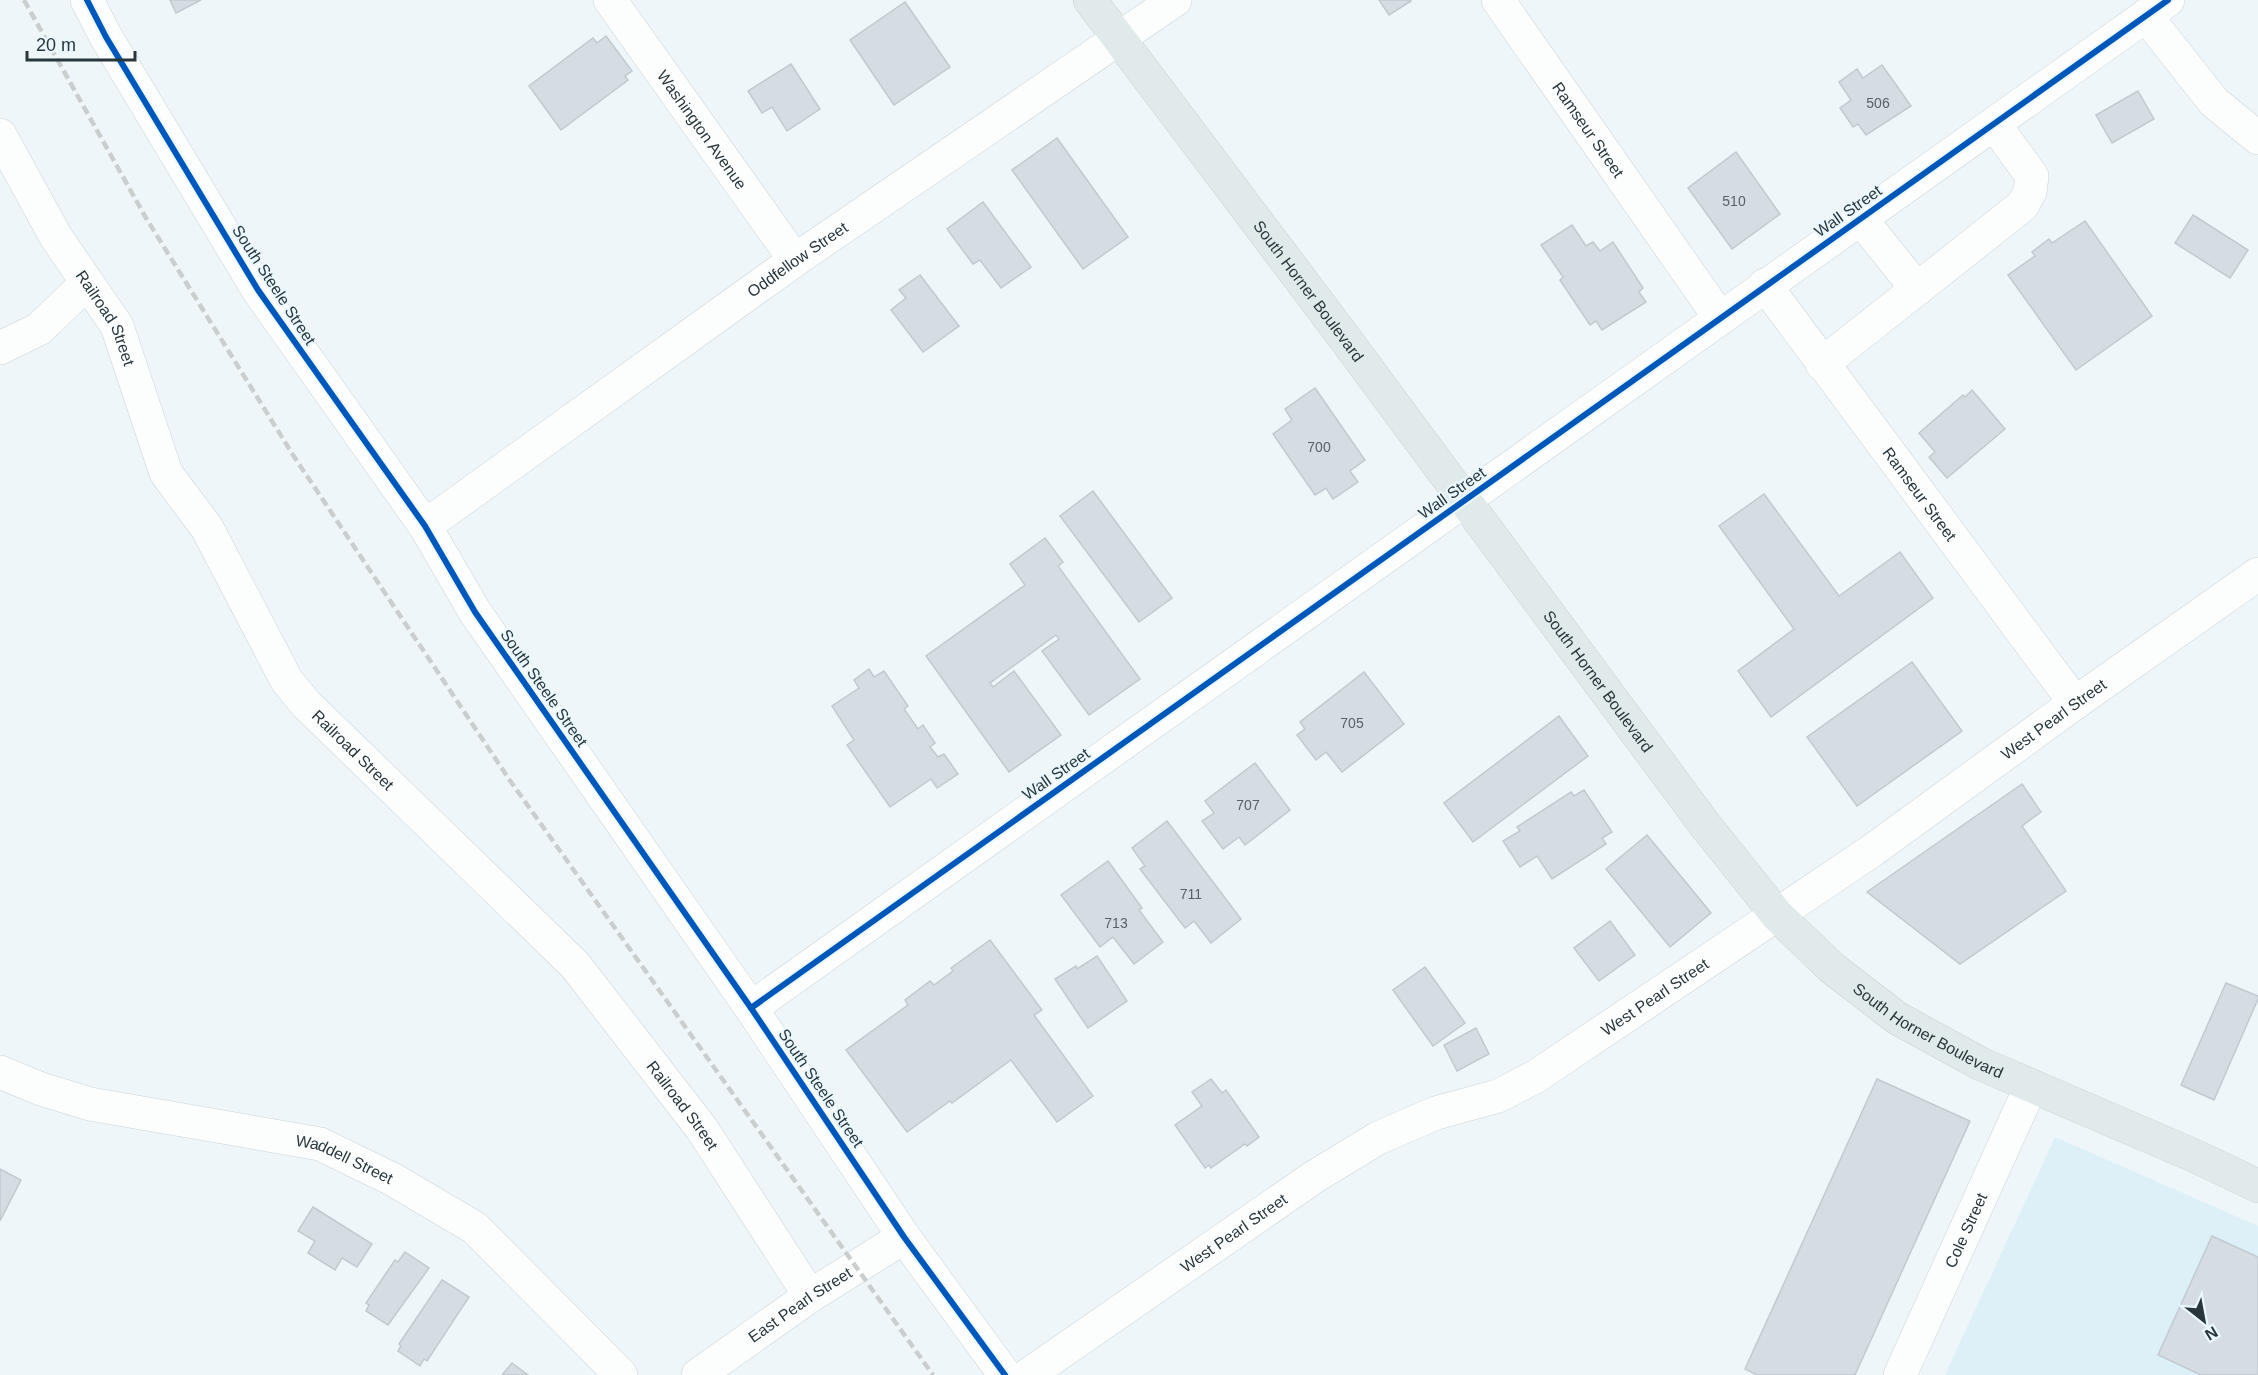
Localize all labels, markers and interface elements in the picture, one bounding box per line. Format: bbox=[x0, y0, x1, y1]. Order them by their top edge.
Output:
scale bar bbox=[27, 24, 135, 62]
text: 20 m bbox=[36, 35, 76, 55]
street label: Washington Avenue bbox=[654, 67, 750, 192]
street label: Ramseur Street bbox=[1549, 79, 1628, 181]
house number: 506 bbox=[1866, 95, 1890, 111]
street label: Wall Street bbox=[1811, 181, 1885, 240]
house number: 510 bbox=[1722, 193, 1746, 209]
street label: South Horner Boulevard bbox=[1250, 217, 1367, 365]
street label: Oddfellow Street bbox=[744, 218, 851, 300]
street label: South Steele Street bbox=[229, 222, 319, 348]
street label: Railroad Street bbox=[73, 267, 138, 368]
house number: 700 bbox=[1307, 439, 1331, 455]
street label: Ramseur Street bbox=[1880, 444, 1960, 544]
street label: Wall Street bbox=[1415, 463, 1489, 522]
street label: South Horner Boulevard bbox=[1541, 607, 1656, 755]
street label: South Steele Street bbox=[497, 626, 591, 750]
street label: West Pearl Street bbox=[1998, 675, 2110, 762]
street label: Railroad Street bbox=[309, 706, 398, 793]
house number: 705 bbox=[1340, 715, 1364, 731]
street label: Wall Street bbox=[1019, 744, 1093, 803]
house number: 707 bbox=[1236, 797, 1260, 813]
house number: 711 bbox=[1180, 886, 1202, 902]
house number: 713 bbox=[1104, 915, 1128, 931]
street label: West Pearl Street bbox=[1598, 954, 1712, 1039]
street label: South Horner Boulevard bbox=[1850, 979, 2006, 1081]
street label: South Steele Street bbox=[775, 1026, 867, 1151]
street label: Railroad Street bbox=[644, 1057, 722, 1153]
street label: Waddell Street bbox=[295, 1131, 396, 1187]
street label: West Pearl Street bbox=[1177, 1190, 1290, 1275]
street label: Cole Street bbox=[1941, 1190, 1990, 1270]
street label: East Pearl Street bbox=[745, 1263, 855, 1345]
north arrow bbox=[2174, 1291, 2234, 1351]
text: N bbox=[2202, 1323, 2221, 1344]

